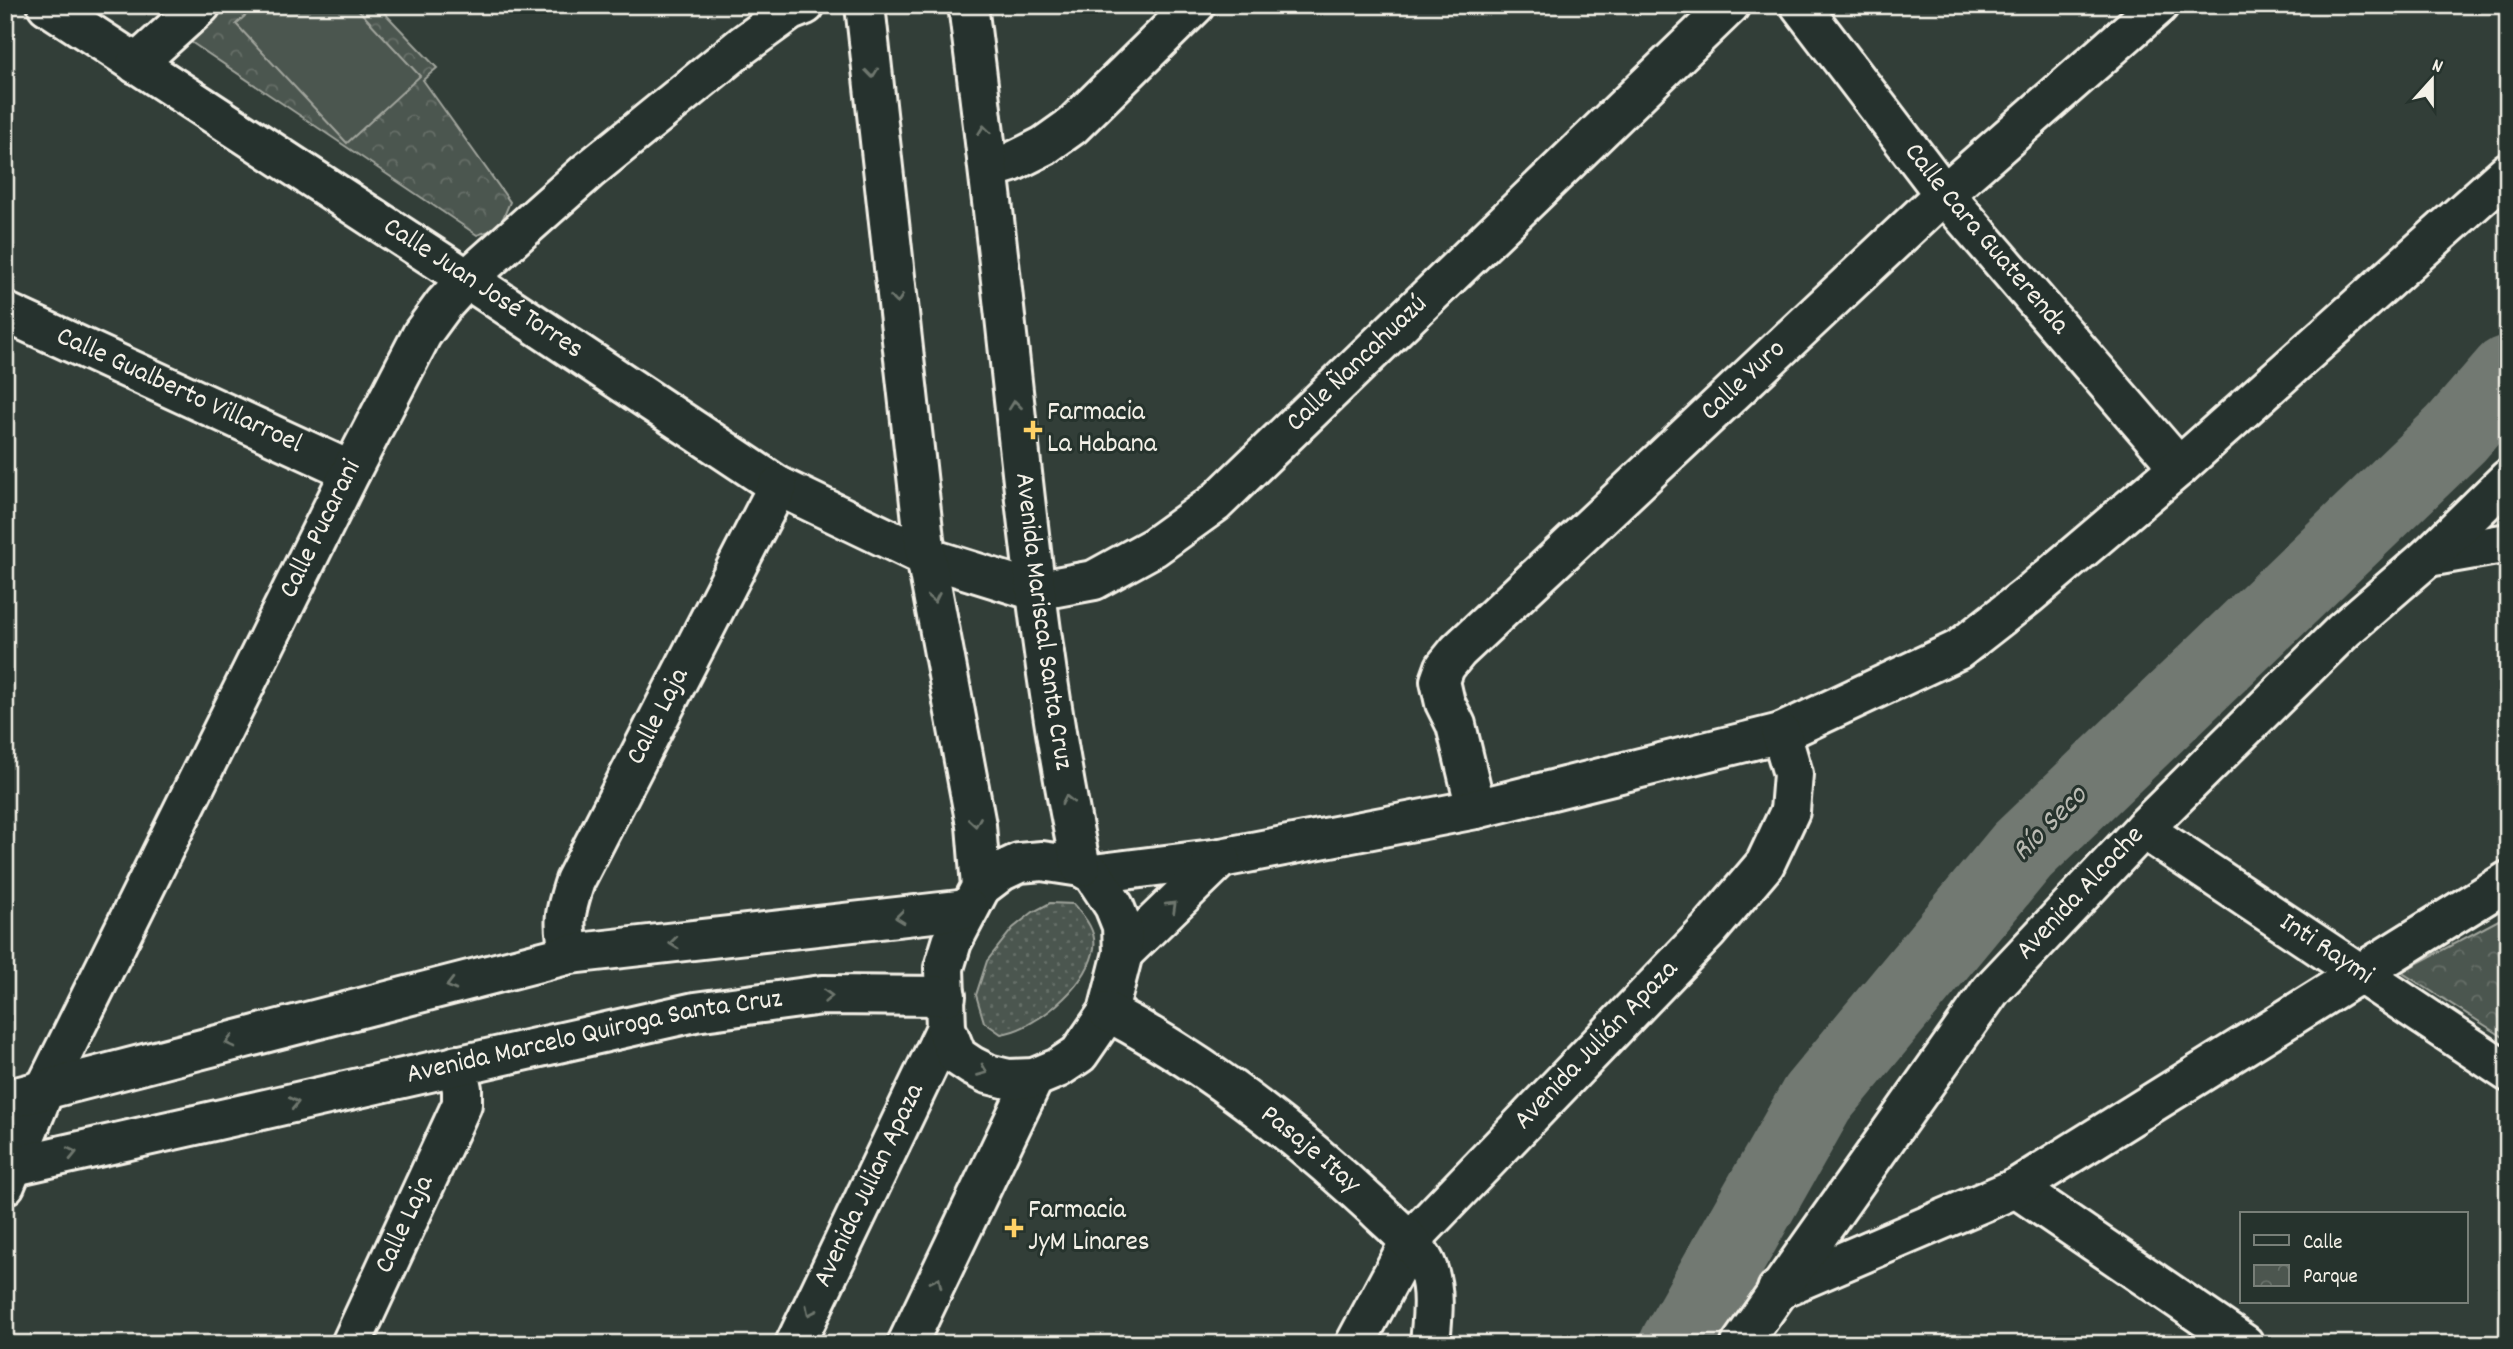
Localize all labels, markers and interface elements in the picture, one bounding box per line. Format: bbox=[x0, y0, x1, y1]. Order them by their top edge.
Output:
north arrow bbox=[2398, 46, 2468, 116]
text: N bbox=[2428, 53, 2446, 82]
one-way arrow bbox=[865, 67, 880, 79]
one-way arrow bbox=[976, 124, 991, 136]
street label: Calle Cara Guaterenda bbox=[1893, 135, 2078, 345]
street label: Calle Juan José Torres bbox=[374, 209, 590, 370]
street label: Calle Ñancahuazú bbox=[1278, 287, 1438, 443]
one-way arrow bbox=[890, 293, 905, 305]
street label: Calle Gualberto Villarroel bbox=[49, 318, 308, 466]
street label: Calle Yuro bbox=[1693, 331, 1796, 432]
place label: Farmacia La Habana bbox=[1047, 394, 1158, 466]
one-way arrow bbox=[1007, 399, 1022, 410]
marker: Farmacia La Habana bbox=[1025, 422, 1041, 438]
street label: Calle Pucarani bbox=[271, 454, 373, 606]
street label: Avenida Mariscal Santa Cruz bbox=[1002, 471, 1082, 774]
one-way arrow bbox=[926, 592, 941, 604]
street label: Calle Laja bbox=[618, 661, 701, 773]
water label: Río Seco bbox=[2003, 776, 2100, 873]
one-way arrow bbox=[1060, 794, 1075, 806]
one-way arrow bbox=[967, 816, 982, 827]
street label: Avenida Alcoche bbox=[2008, 818, 2155, 971]
one-way arrow bbox=[1164, 901, 1177, 914]
street label: Inti Raymi bbox=[2270, 904, 2381, 996]
one-way arrow bbox=[894, 910, 906, 925]
one-way arrow bbox=[668, 935, 680, 950]
street label: Avenida Julián Apaza bbox=[1506, 951, 1689, 1140]
one-way arrow bbox=[445, 977, 457, 991]
street label: Avenida Marcelo Quiroga Santa Cruz bbox=[403, 980, 785, 1097]
one-way arrow bbox=[823, 988, 834, 1003]
one-way arrow bbox=[225, 1034, 237, 1048]
one-way arrow bbox=[977, 1062, 989, 1076]
street label: Avenida Julian Apaza bbox=[805, 1077, 937, 1295]
one-way arrow bbox=[288, 1096, 300, 1111]
street label: Pasaje Itay bbox=[1251, 1097, 1369, 1205]
one-way arrow bbox=[66, 1147, 78, 1162]
street label: Calle Laja bbox=[366, 1169, 446, 1281]
place label: Farmacia JyM Linares bbox=[1028, 1192, 1150, 1264]
legend bbox=[2240, 1212, 2468, 1304]
marker: Farmacia JyM Linares bbox=[1006, 1220, 1022, 1236]
text: Calle bbox=[2303, 1229, 2342, 1259]
text: Parque bbox=[2303, 1263, 2358, 1293]
one-way arrow bbox=[928, 1277, 942, 1289]
one-way arrow bbox=[805, 1304, 819, 1316]

